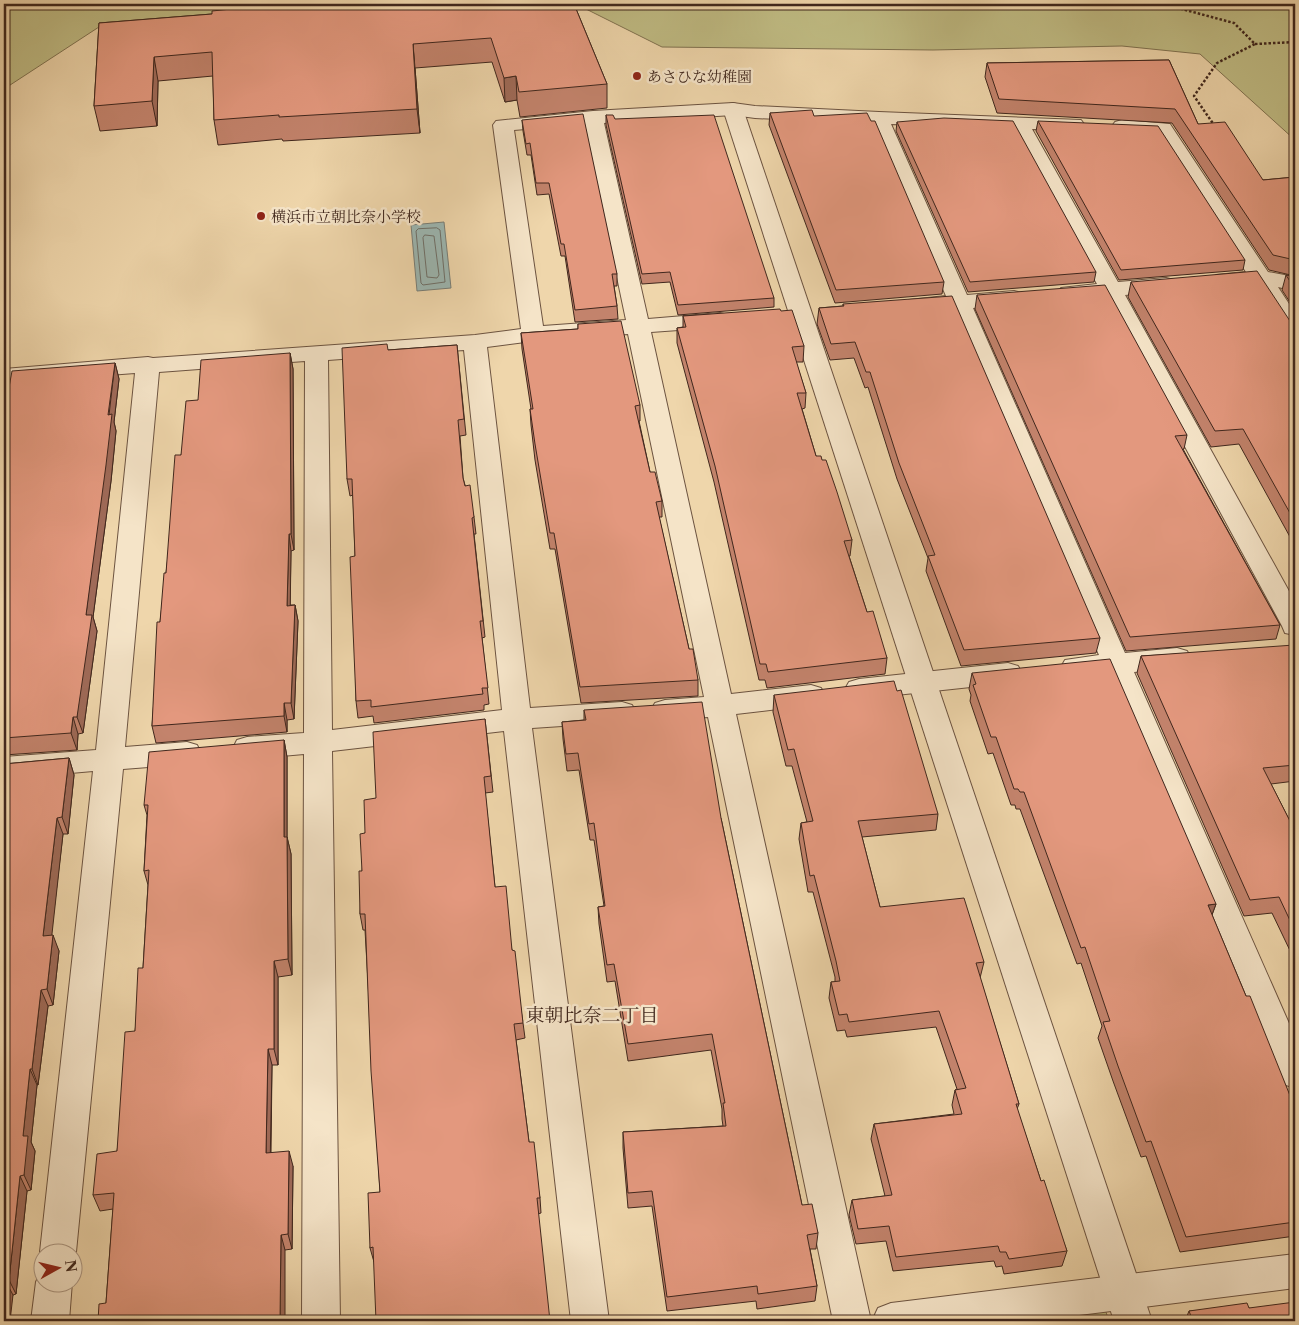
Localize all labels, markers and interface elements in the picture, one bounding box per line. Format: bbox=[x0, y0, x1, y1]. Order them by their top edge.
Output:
place label: あさひな幼稚園 bbox=[647, 67, 752, 86]
marker: あさひな幼稚園 bbox=[631, 70, 643, 82]
place label: 横浜市立朝比奈小学校 bbox=[271, 207, 421, 226]
marker: 横浜市立朝比奈小学校 bbox=[255, 210, 267, 222]
district label: 東朝比奈二丁目 bbox=[525, 1004, 659, 1027]
north arrow bbox=[32, 1242, 82, 1292]
text: N bbox=[61, 1259, 81, 1273]

